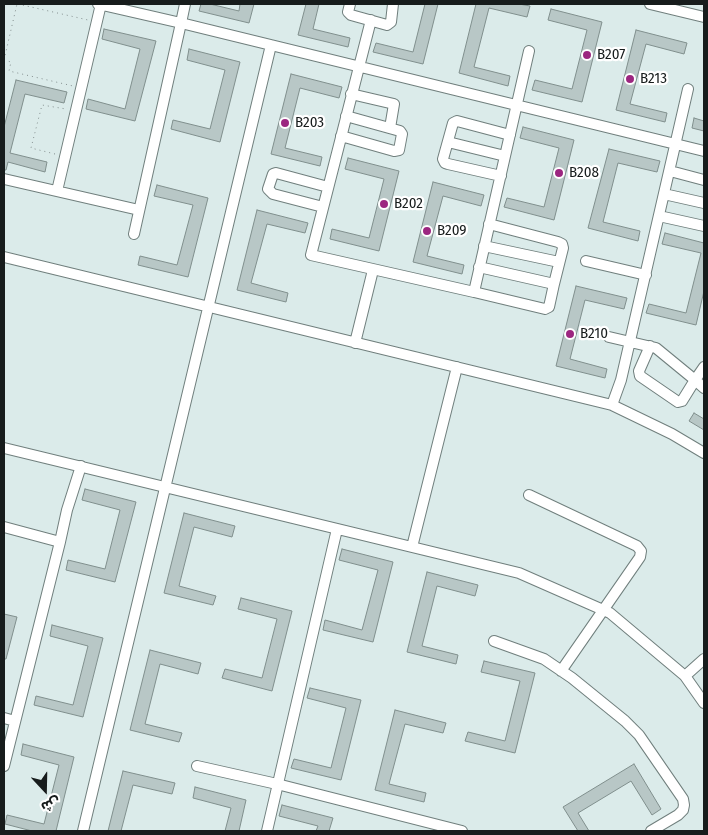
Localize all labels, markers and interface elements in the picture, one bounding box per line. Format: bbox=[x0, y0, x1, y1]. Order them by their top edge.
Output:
place label: B207 bbox=[597, 46, 625, 64]
marker: B207 bbox=[581, 49, 593, 61]
place label: B213 bbox=[640, 70, 667, 88]
marker: B213 bbox=[624, 73, 636, 85]
place label: B203 bbox=[295, 114, 324, 132]
marker: B203 bbox=[279, 117, 291, 129]
place label: B208 bbox=[569, 164, 599, 182]
marker: B208 bbox=[553, 167, 565, 179]
place label: B202 bbox=[394, 195, 423, 213]
marker: B202 bbox=[378, 198, 390, 210]
place label: B209 bbox=[437, 222, 467, 240]
marker: B209 bbox=[421, 225, 433, 237]
place label: B210 bbox=[580, 325, 608, 343]
marker: B210 bbox=[564, 328, 576, 340]
north arrow bbox=[20, 765, 70, 815]
text: ش bbox=[39, 793, 63, 816]

